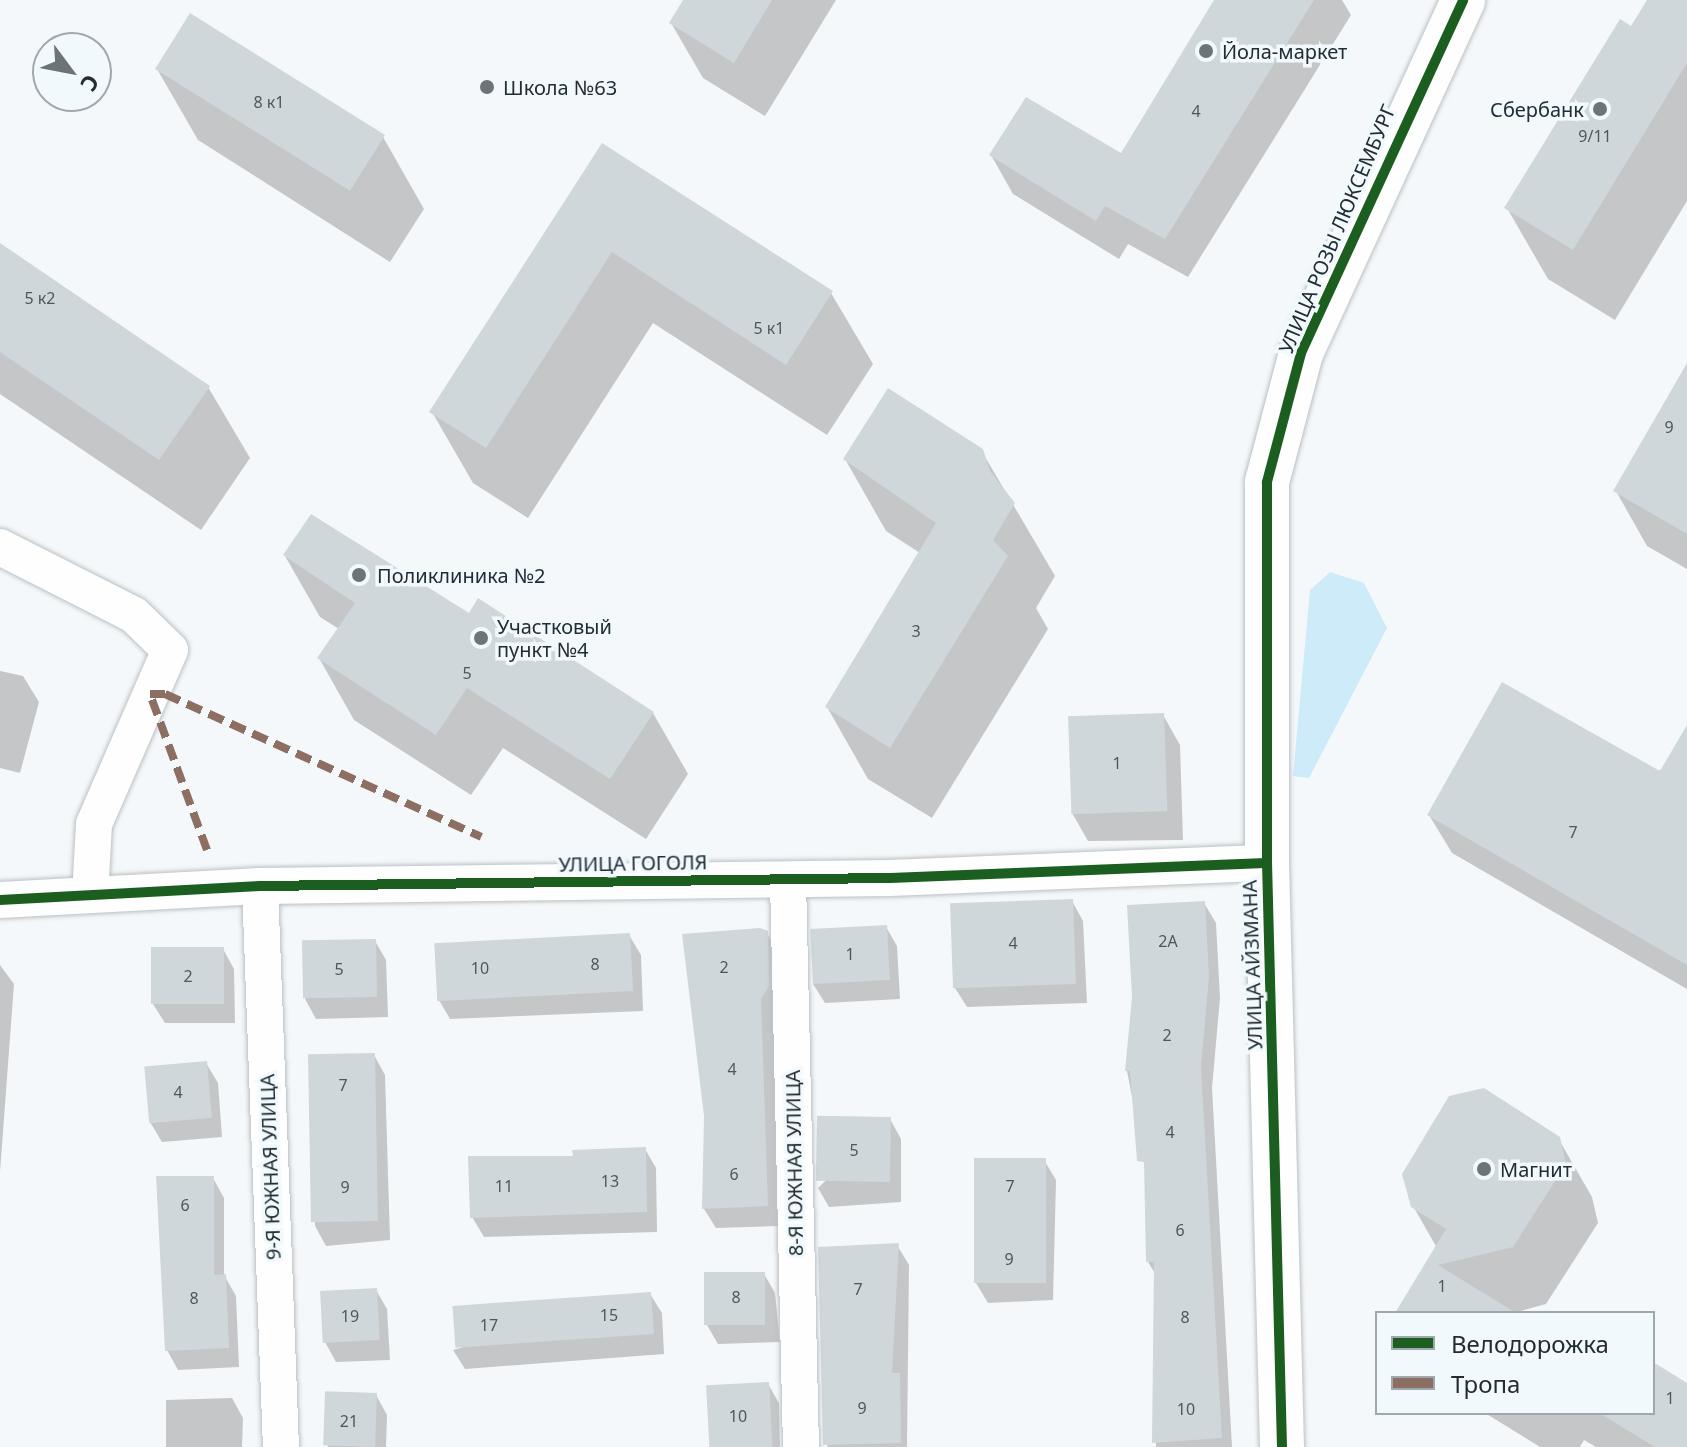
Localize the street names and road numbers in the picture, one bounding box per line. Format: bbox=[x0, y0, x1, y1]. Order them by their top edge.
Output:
street label: УЛИЦА РОЗЫ ЛЮКСЕМБУРГ bbox=[1274, 101, 1400, 357]
street label: УЛИЦА ГОГОЛЯ bbox=[558, 850, 708, 876]
street label: УЛИЦА АЙЗМАНА bbox=[1237, 879, 1267, 1051]
street label: 8-Я ЮЖНАЯ УЛИЦА bbox=[780, 1070, 808, 1256]
street label: 9-Я ЮЖНАЯ УЛИЦА bbox=[255, 1074, 285, 1260]

